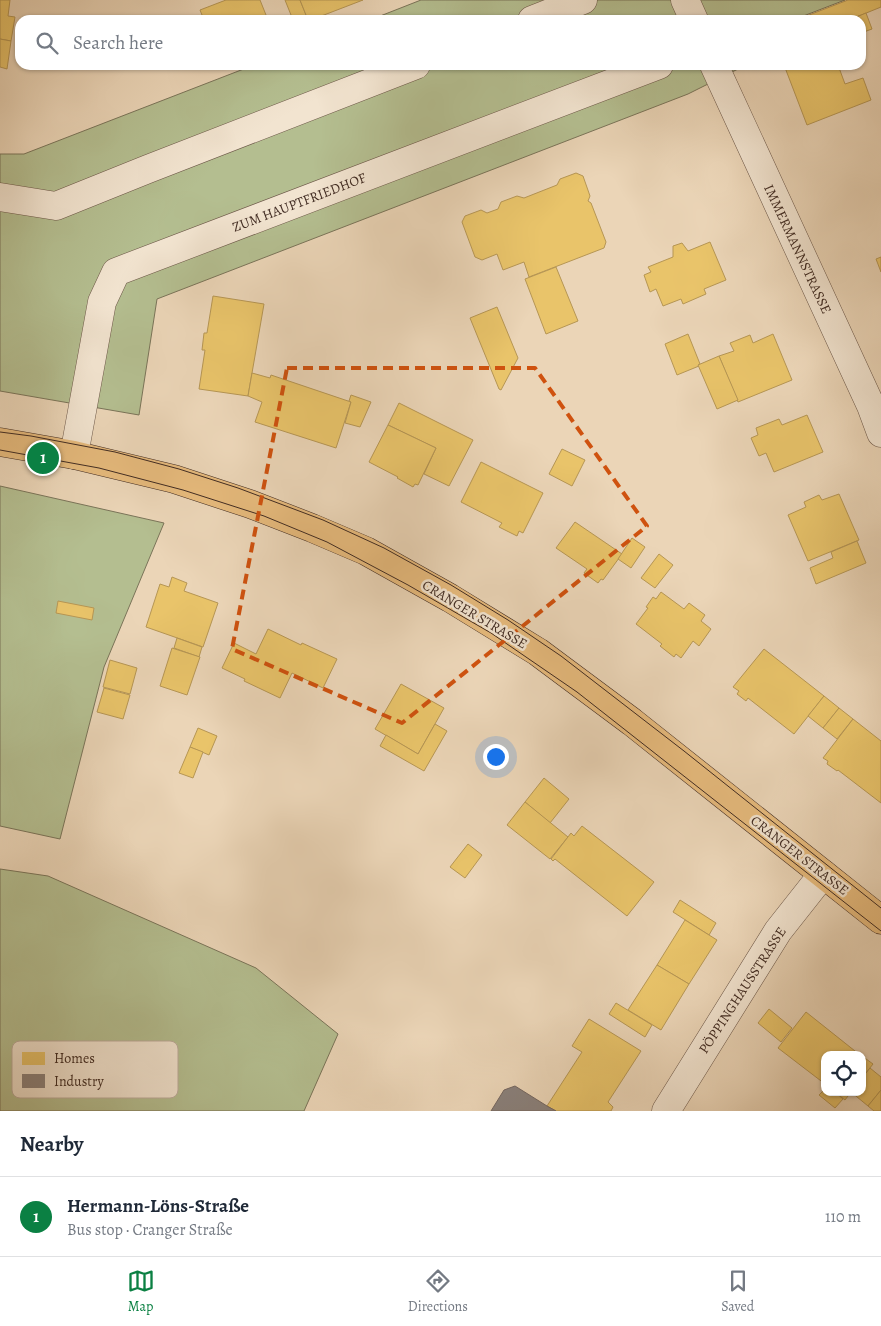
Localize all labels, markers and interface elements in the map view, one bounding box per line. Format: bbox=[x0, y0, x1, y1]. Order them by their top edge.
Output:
search box bbox=[15, 15, 866, 70]
icon: search bbox=[33, 29, 61, 57]
text: Search here bbox=[73, 30, 163, 56]
street label: ZUM HAUPTFRIEDHOF bbox=[230, 168, 369, 237]
street label: IMMERMANNSTRASSE bbox=[759, 181, 836, 317]
pin: 1 bbox=[27, 439, 59, 477]
street label: CRANGER STRASSE bbox=[419, 576, 531, 653]
your location bbox=[483, 744, 509, 770]
street label: CRANGER STRASSE bbox=[747, 811, 853, 900]
street label: PÖPPINGHAUSSTRASSE bbox=[694, 923, 791, 1057]
legend bbox=[12, 1041, 178, 1098]
text: Homes bbox=[54, 1049, 95, 1068]
map controls bbox=[821, 1051, 866, 1096]
button: locate bbox=[821, 1051, 866, 1096]
text: Industry bbox=[54, 1072, 104, 1091]
text: Nearby bbox=[20, 1130, 83, 1158]
text: Hermann-Löns-Straße bbox=[67, 1193, 249, 1219]
text: 1 bbox=[33, 1206, 39, 1228]
text: 110 m bbox=[825, 1206, 861, 1228]
text: Bus stop · Cranger Straße bbox=[67, 1219, 233, 1241]
tab: Map bbox=[127, 1267, 155, 1316]
tab: Directions bbox=[408, 1267, 468, 1316]
tab: Saved bbox=[721, 1267, 754, 1316]

